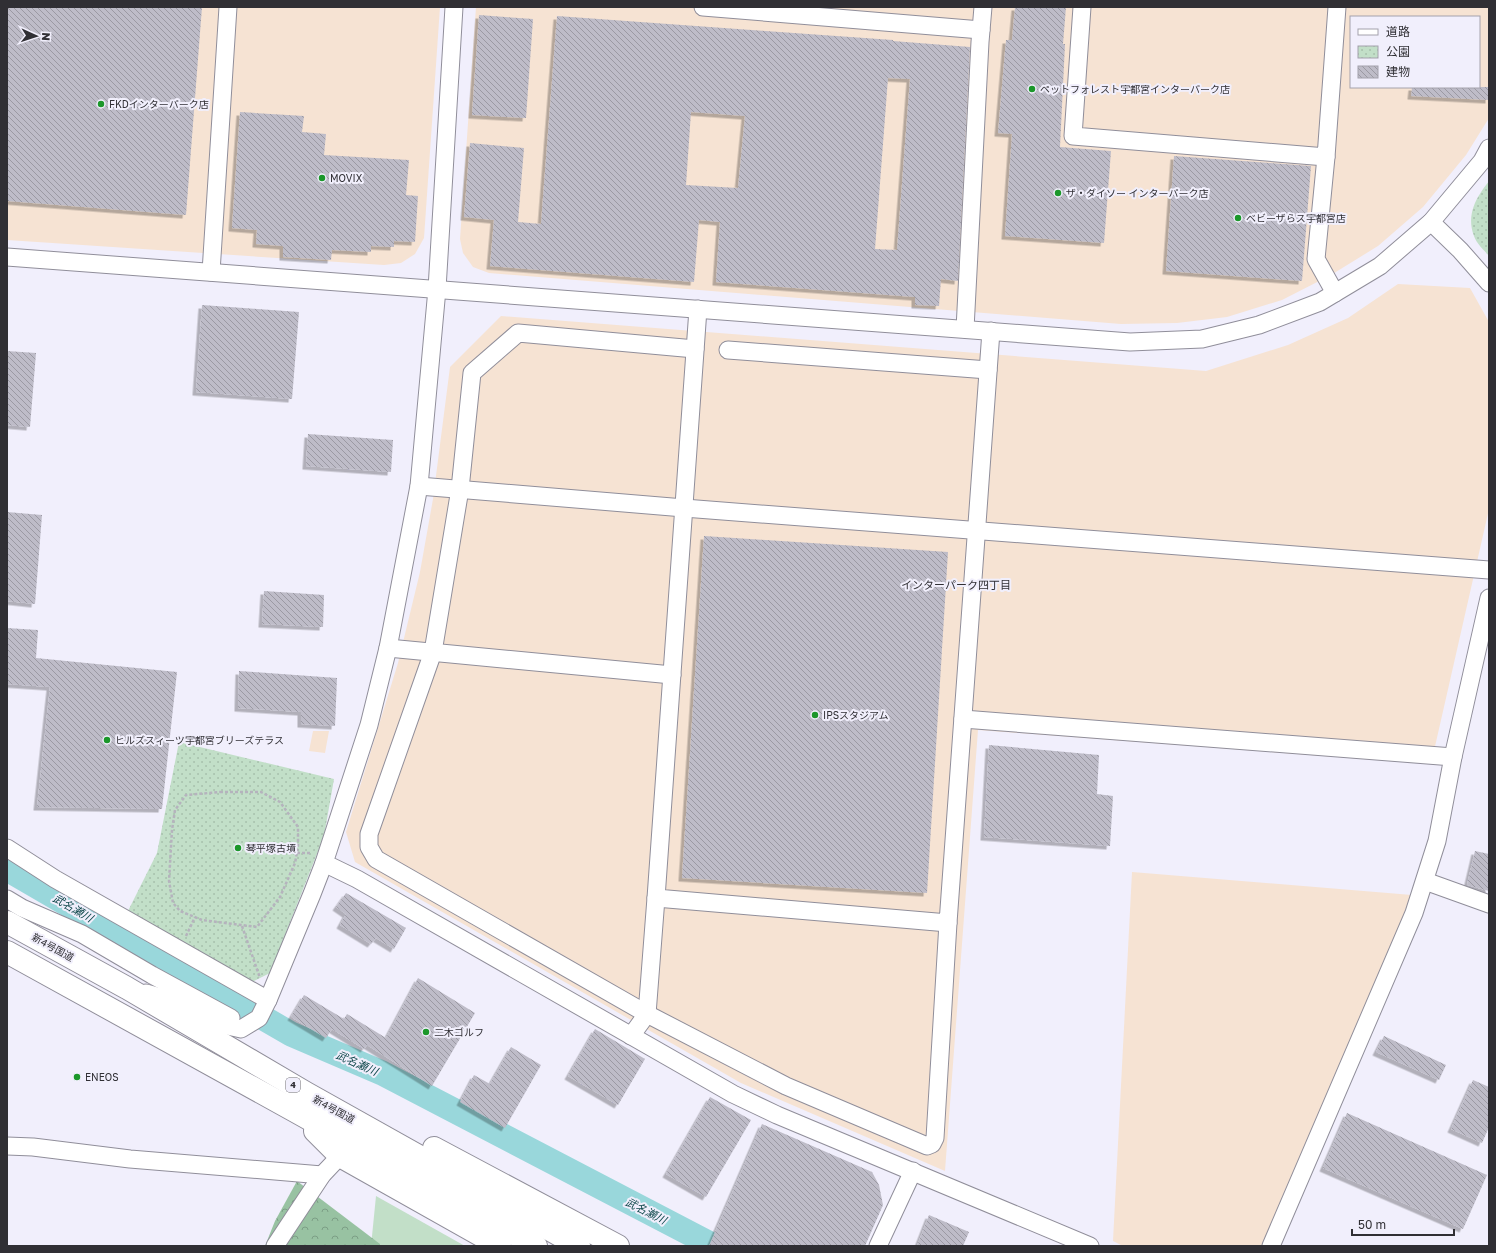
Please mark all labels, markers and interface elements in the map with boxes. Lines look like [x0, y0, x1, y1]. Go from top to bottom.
north arrow [16, 16, 56, 56]
legend [1350, 16, 1480, 88]
text: 道路 [1386, 24, 1410, 39]
text: N [40, 32, 53, 41]
text: 公園 [1386, 44, 1410, 59]
text: 建物 [1386, 64, 1410, 79]
place label: ペットフォレスト宇都宮インターパーク店 [1040, 83, 1230, 95]
marker: ペットフォレスト宇都宮インターパーク店 [1027, 84, 1037, 94]
place label: FKDインターパーク店 [109, 98, 209, 110]
marker: FKDインターパーク店 [96, 99, 106, 109]
place label: MOVIX [330, 172, 363, 184]
marker: MOVIX [317, 173, 327, 183]
place label: ザ・ダイソー インターパーク店 [1066, 187, 1208, 199]
marker: ザ・ダイソー インターパーク店 [1053, 188, 1063, 198]
place label: ベビーザらス宇都宮店 [1246, 212, 1346, 224]
marker: ベビーザらス宇都宮店 [1233, 213, 1243, 223]
district label: インターパーク四丁目 [901, 578, 1011, 591]
place label: IPSスタジアム [823, 709, 888, 721]
marker: IPSスタジアム [810, 710, 820, 720]
place label: ヒルズスィーツ宇都宮ブリーズテラス [115, 734, 284, 746]
marker: ヒルズスィーツ宇都宮ブリーズテラス [102, 735, 112, 745]
place label: 琴平塚古墳 [246, 842, 296, 854]
marker: 琴平塚古墳 [233, 843, 243, 853]
water label: 武名瀬川 [51, 891, 96, 925]
street label: 新4号国道 [30, 931, 76, 963]
place label: 二木ゴルフ [434, 1026, 484, 1038]
marker: 二木ゴルフ [421, 1027, 431, 1037]
water label: 武名瀬川 [334, 1048, 381, 1078]
place label: ENEOS [85, 1071, 119, 1083]
marker: ENEOS [72, 1072, 82, 1082]
road number: 4 [286, 1078, 300, 1092]
street label: 新4号国道 [311, 1093, 357, 1125]
water label: 武名瀬川 [624, 1195, 670, 1227]
scale bar [1352, 1211, 1454, 1237]
text: 50 m [1358, 1217, 1386, 1232]

